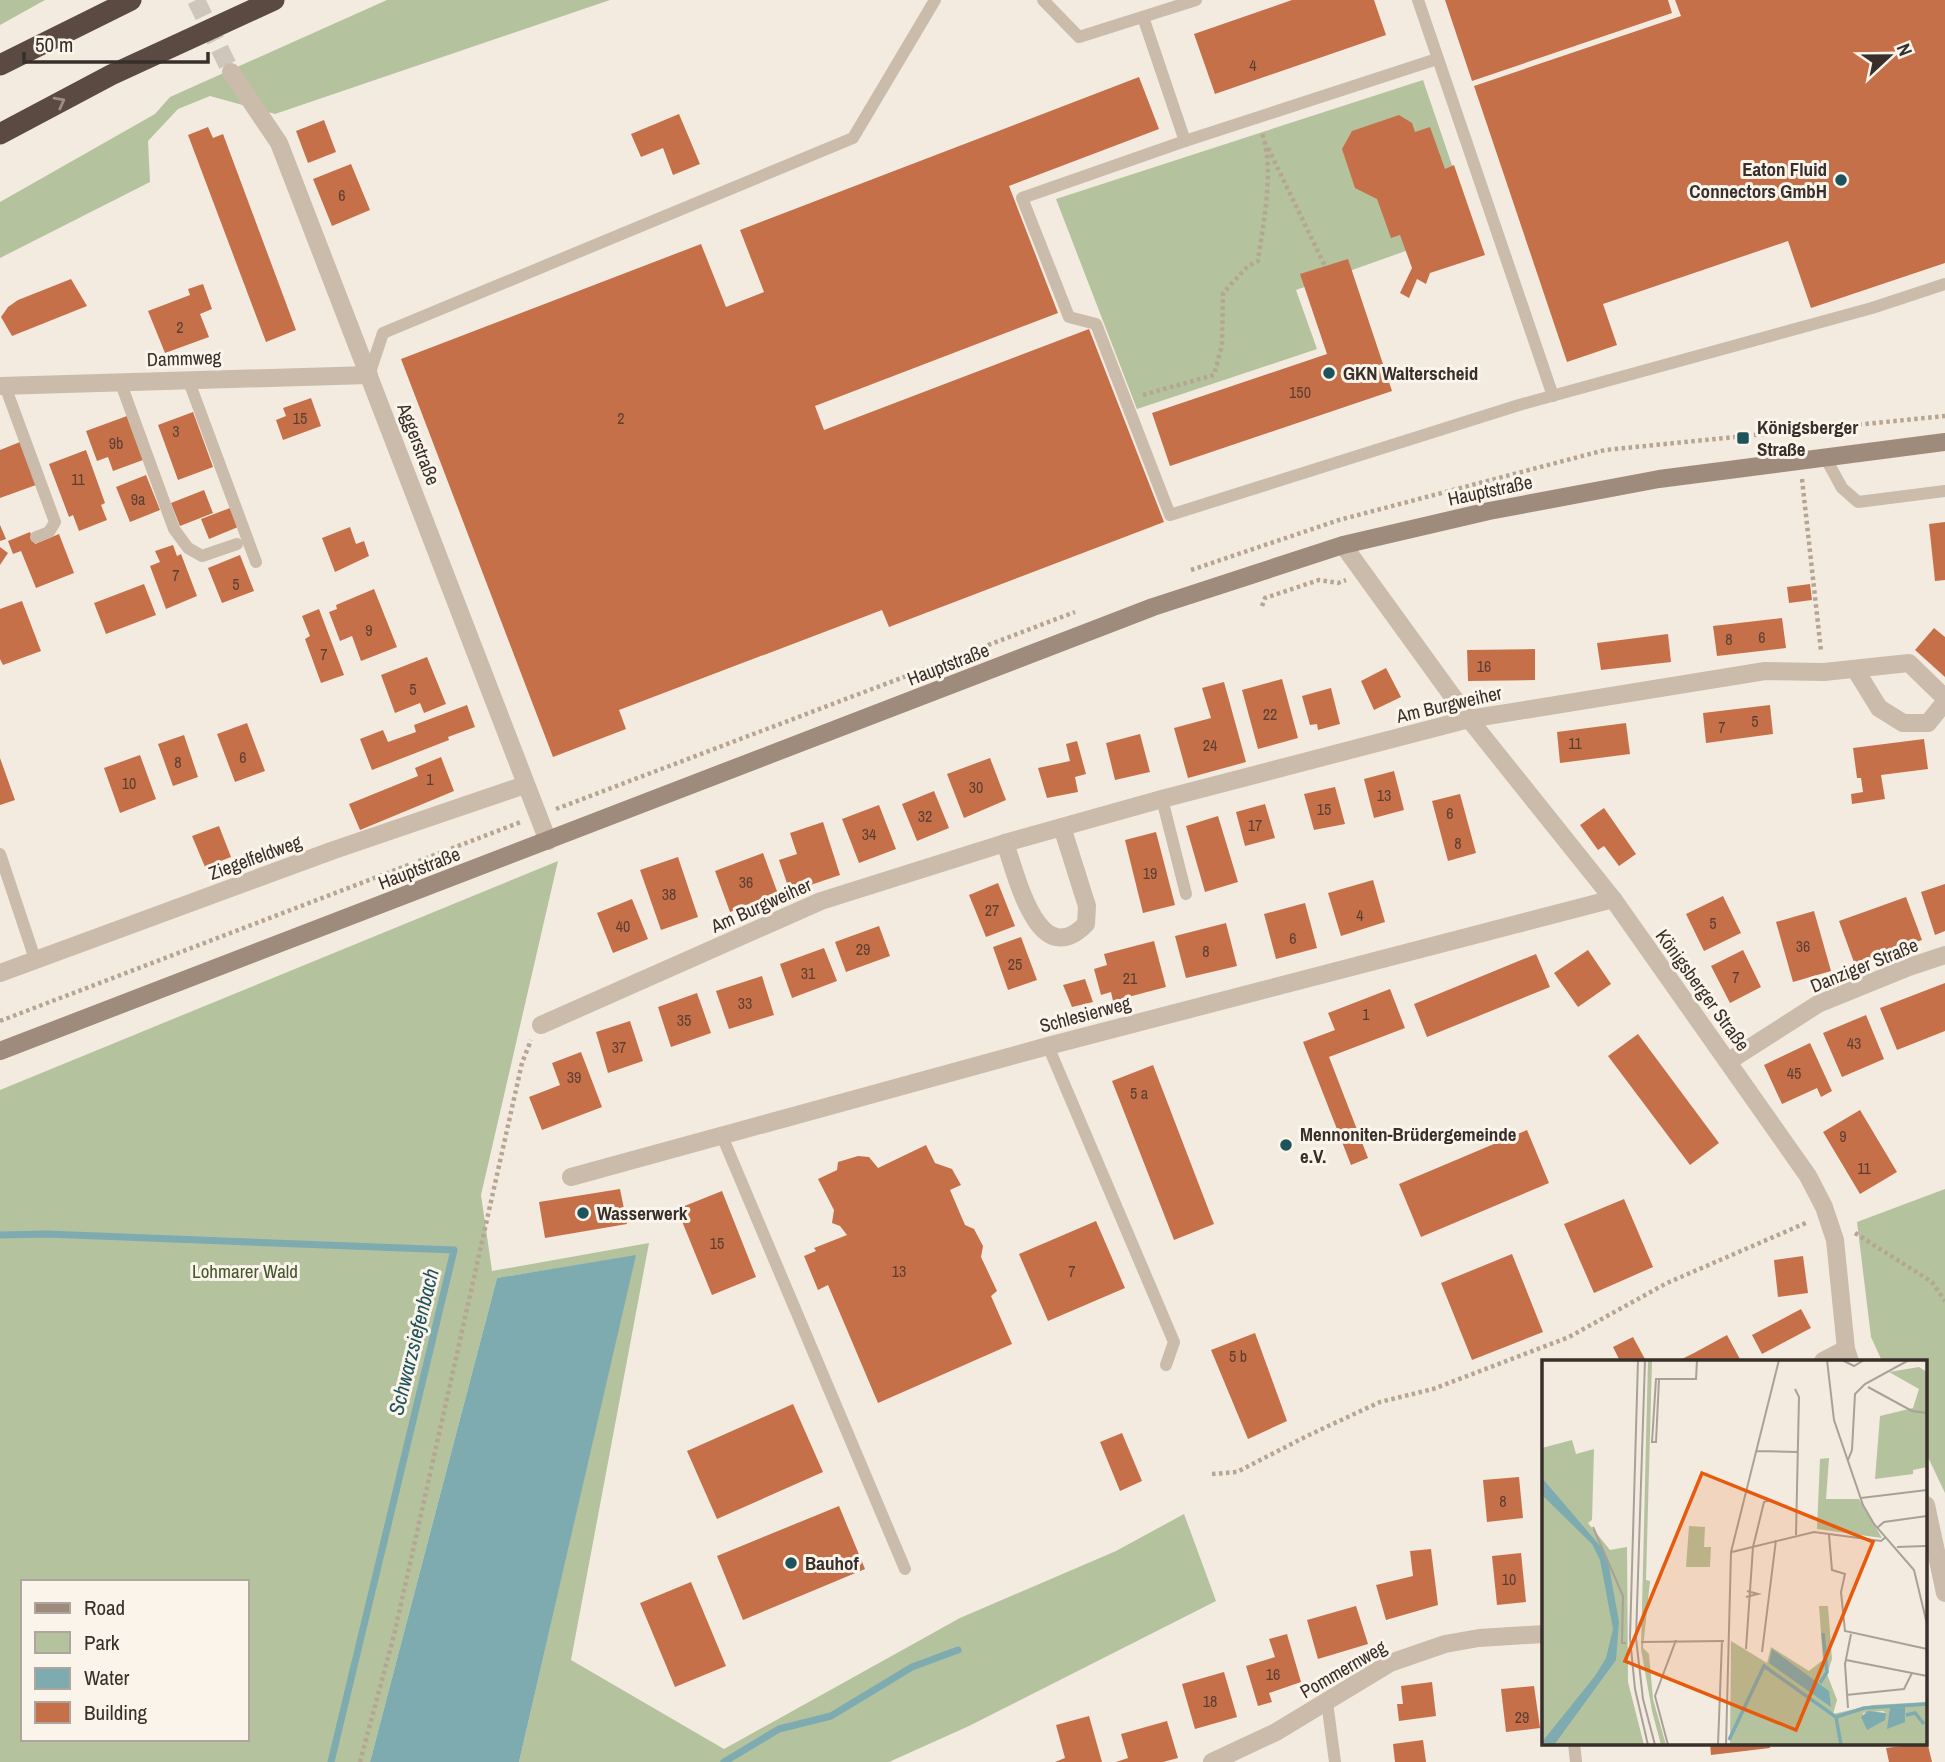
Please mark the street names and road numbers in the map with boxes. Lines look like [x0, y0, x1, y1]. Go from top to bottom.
street label: Dammweg [146, 344, 222, 372]
street label: Aggerstraße [391, 398, 446, 489]
street label: Hauptstraße [1445, 468, 1535, 512]
street label: Hauptstraße [903, 637, 993, 691]
street label: Am Burgweiher [1393, 679, 1505, 729]
street label: Ziegelfeldweg [205, 828, 305, 886]
street label: Hauptstraße [374, 841, 464, 895]
street label: Am Burgweiher [706, 871, 816, 939]
street label: Königsberger Straße [1650, 924, 1756, 1056]
street label: Danziger Straße [1806, 932, 1922, 998]
street label: Schlesierweg [1036, 989, 1134, 1039]
street label: Pommernweg [1295, 1634, 1391, 1704]

